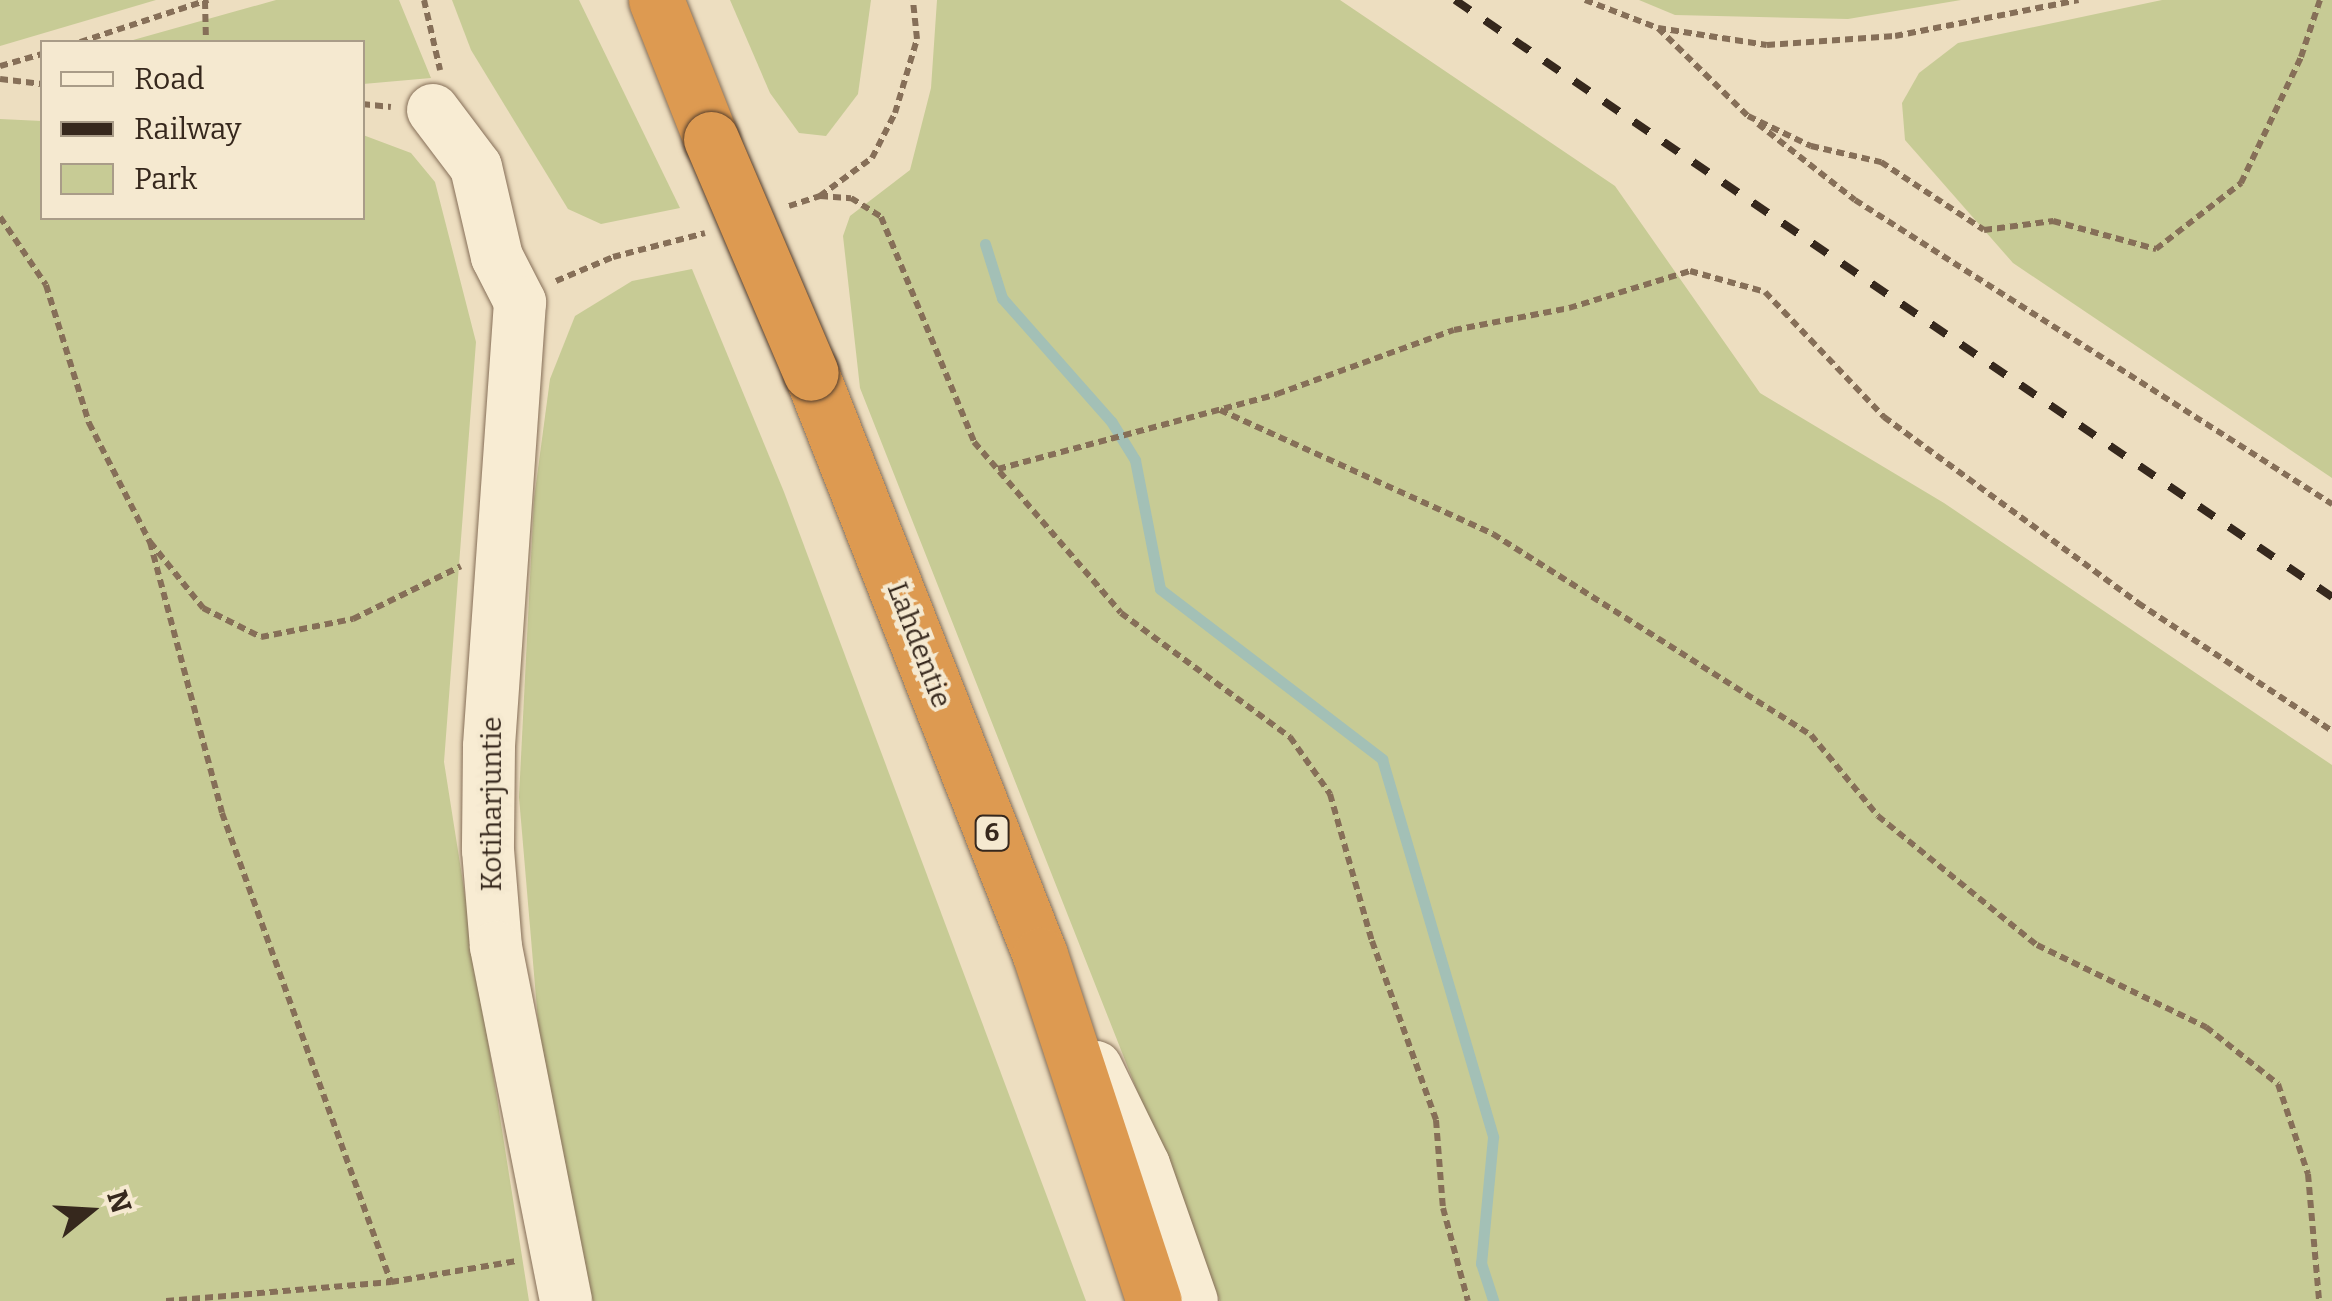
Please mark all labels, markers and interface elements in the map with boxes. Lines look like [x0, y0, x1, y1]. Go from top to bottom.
legend [40, 40, 365, 220]
text: Road [134, 61, 205, 97]
text: Railway [134, 111, 241, 147]
text: Park [134, 161, 197, 197]
street label: Lahdentie [880, 578, 958, 712]
street label: Kotiharjuntie [475, 717, 509, 891]
road number: 6 [974, 813, 1010, 853]
north arrow [40, 1161, 140, 1261]
text: N [100, 1186, 138, 1217]

